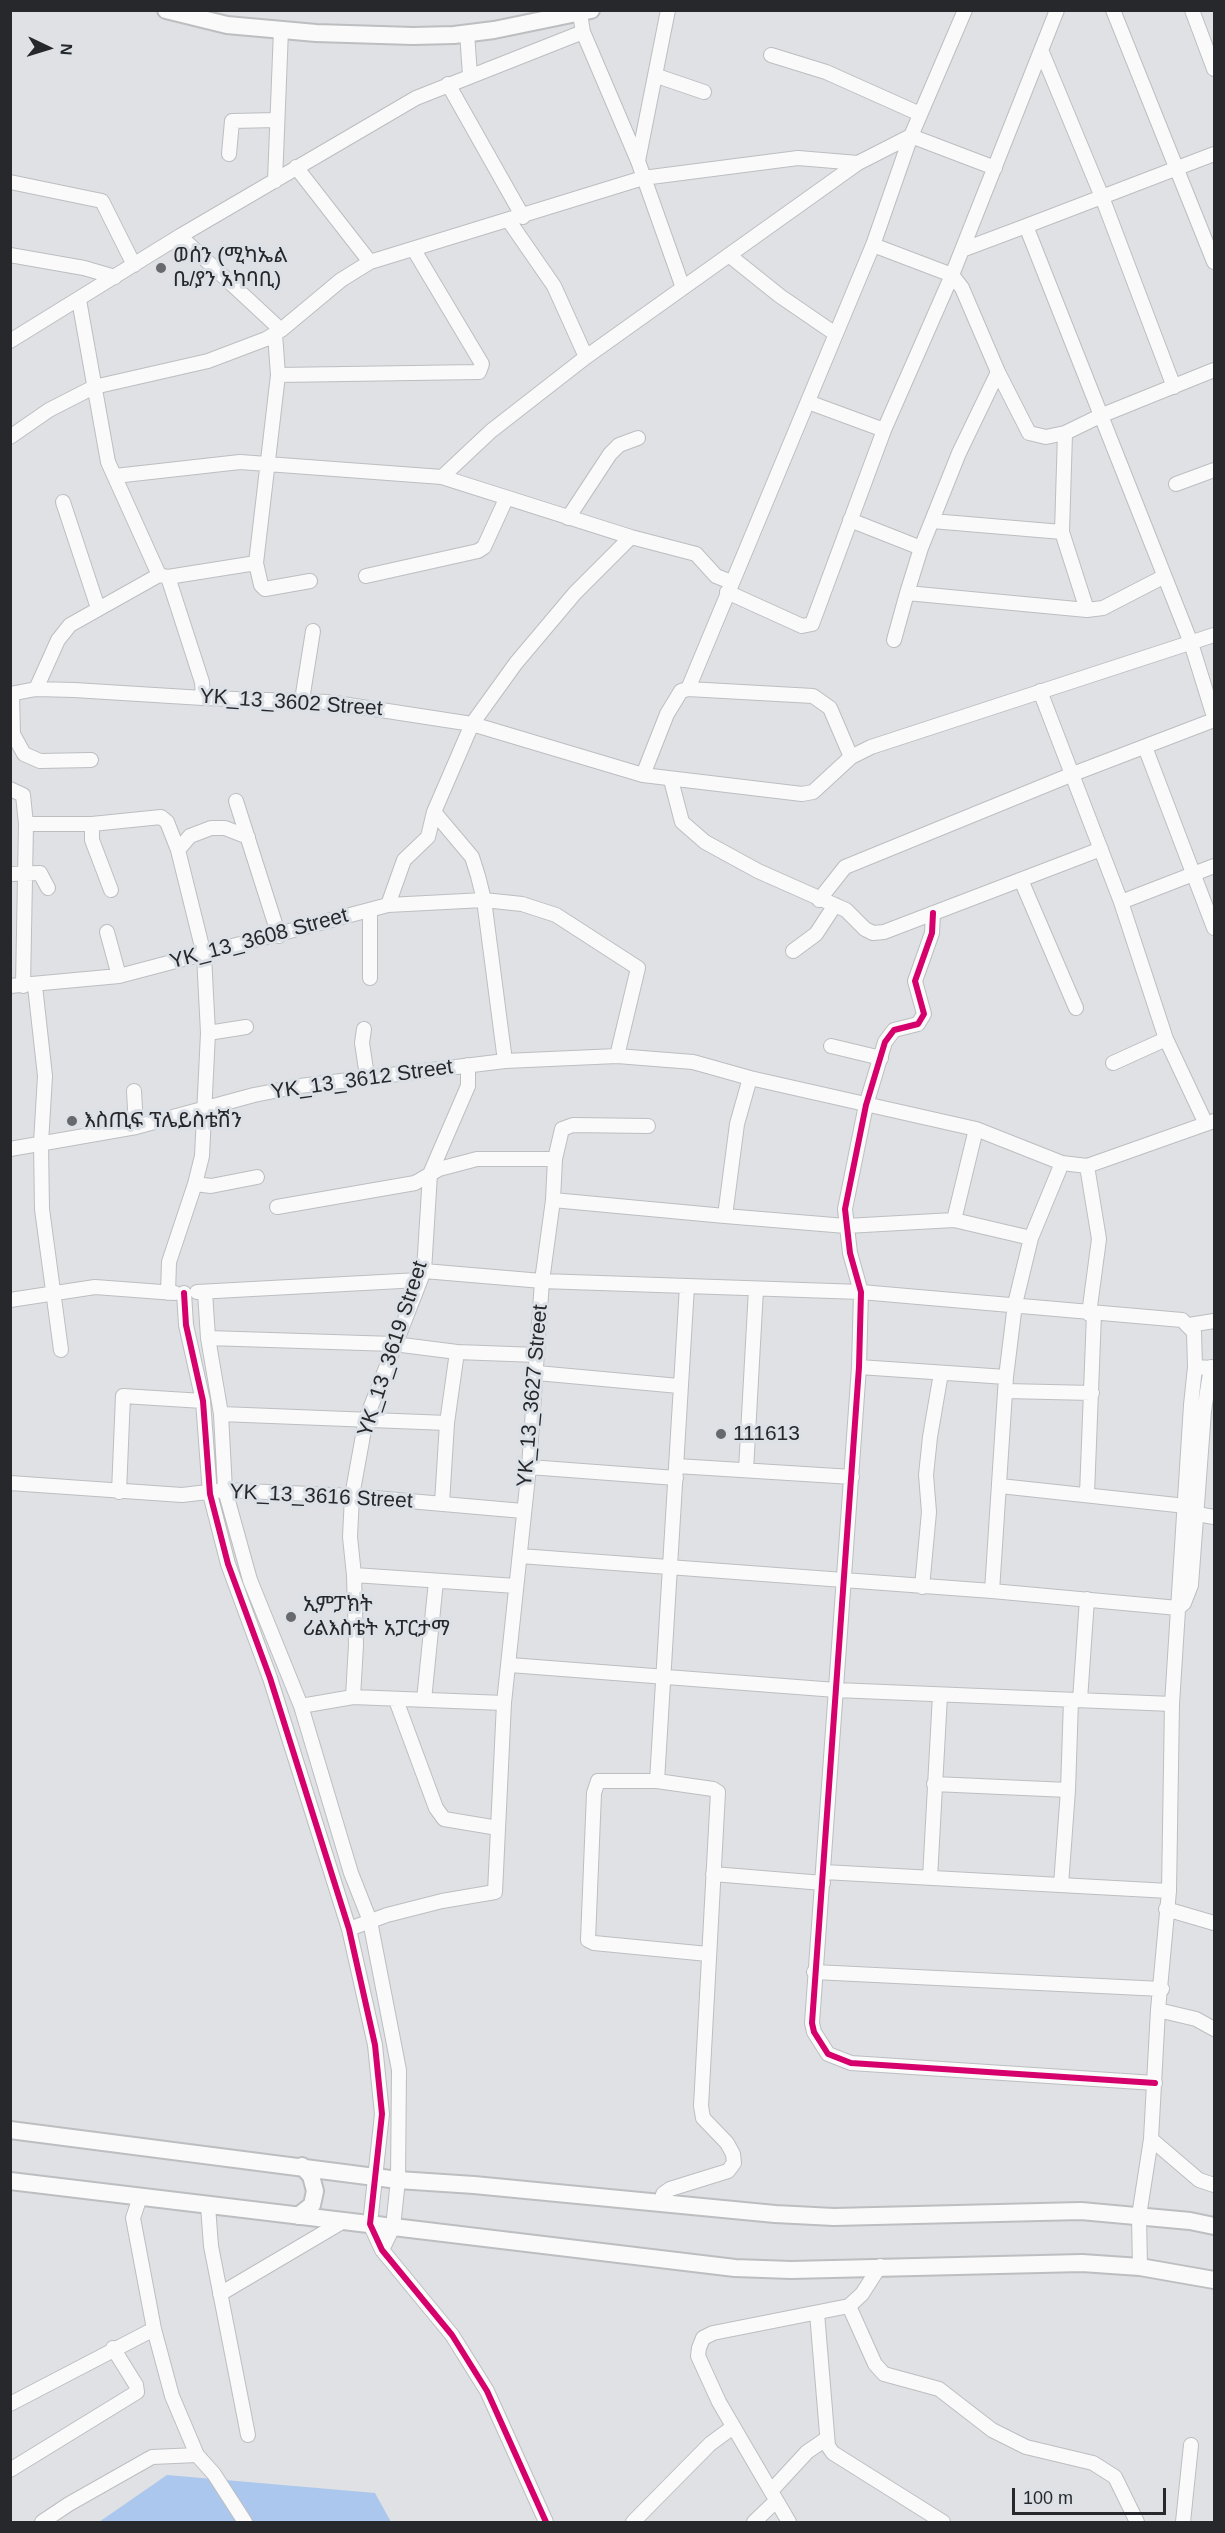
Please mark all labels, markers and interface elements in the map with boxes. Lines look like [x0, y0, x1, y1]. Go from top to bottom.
north arrow [18, 18, 78, 78]
text: N [58, 43, 75, 56]
place label: ወሰን (ሚካኤል ቤ/ያን አካባቢ) [173, 243, 288, 293]
marker: ወሰን (ሚካኤል ቤ/ያን አካባቢ) [154, 261, 168, 275]
street label: YK_13_3602 Street [199, 684, 383, 722]
street label: YK_13_3608 Street [167, 903, 351, 975]
street label: YK_13_3612 Street [269, 1055, 455, 1105]
place label: እስጢፍ ፕሌይስቴሽን [84, 1108, 242, 1134]
marker: እስጢፍ ፕሌይስቴሽን [65, 1114, 79, 1128]
street label: YK_13_3619 Street [353, 1258, 433, 1440]
street label: YK_13_3627 Street [512, 1304, 554, 1488]
place label: 111613 [733, 1421, 800, 1447]
marker: 111613 [714, 1427, 728, 1441]
street label: YK_13_3616 Street [229, 1480, 413, 1514]
place label: ኢምፓክት ሪልእስቴት አፓርታማ [303, 1592, 450, 1642]
marker: ኢምፓክት ሪልእስቴት አፓርታማ [284, 1610, 298, 1624]
scale bar [1015, 2476, 1170, 2514]
text: 100 m [1023, 2488, 1073, 2508]

